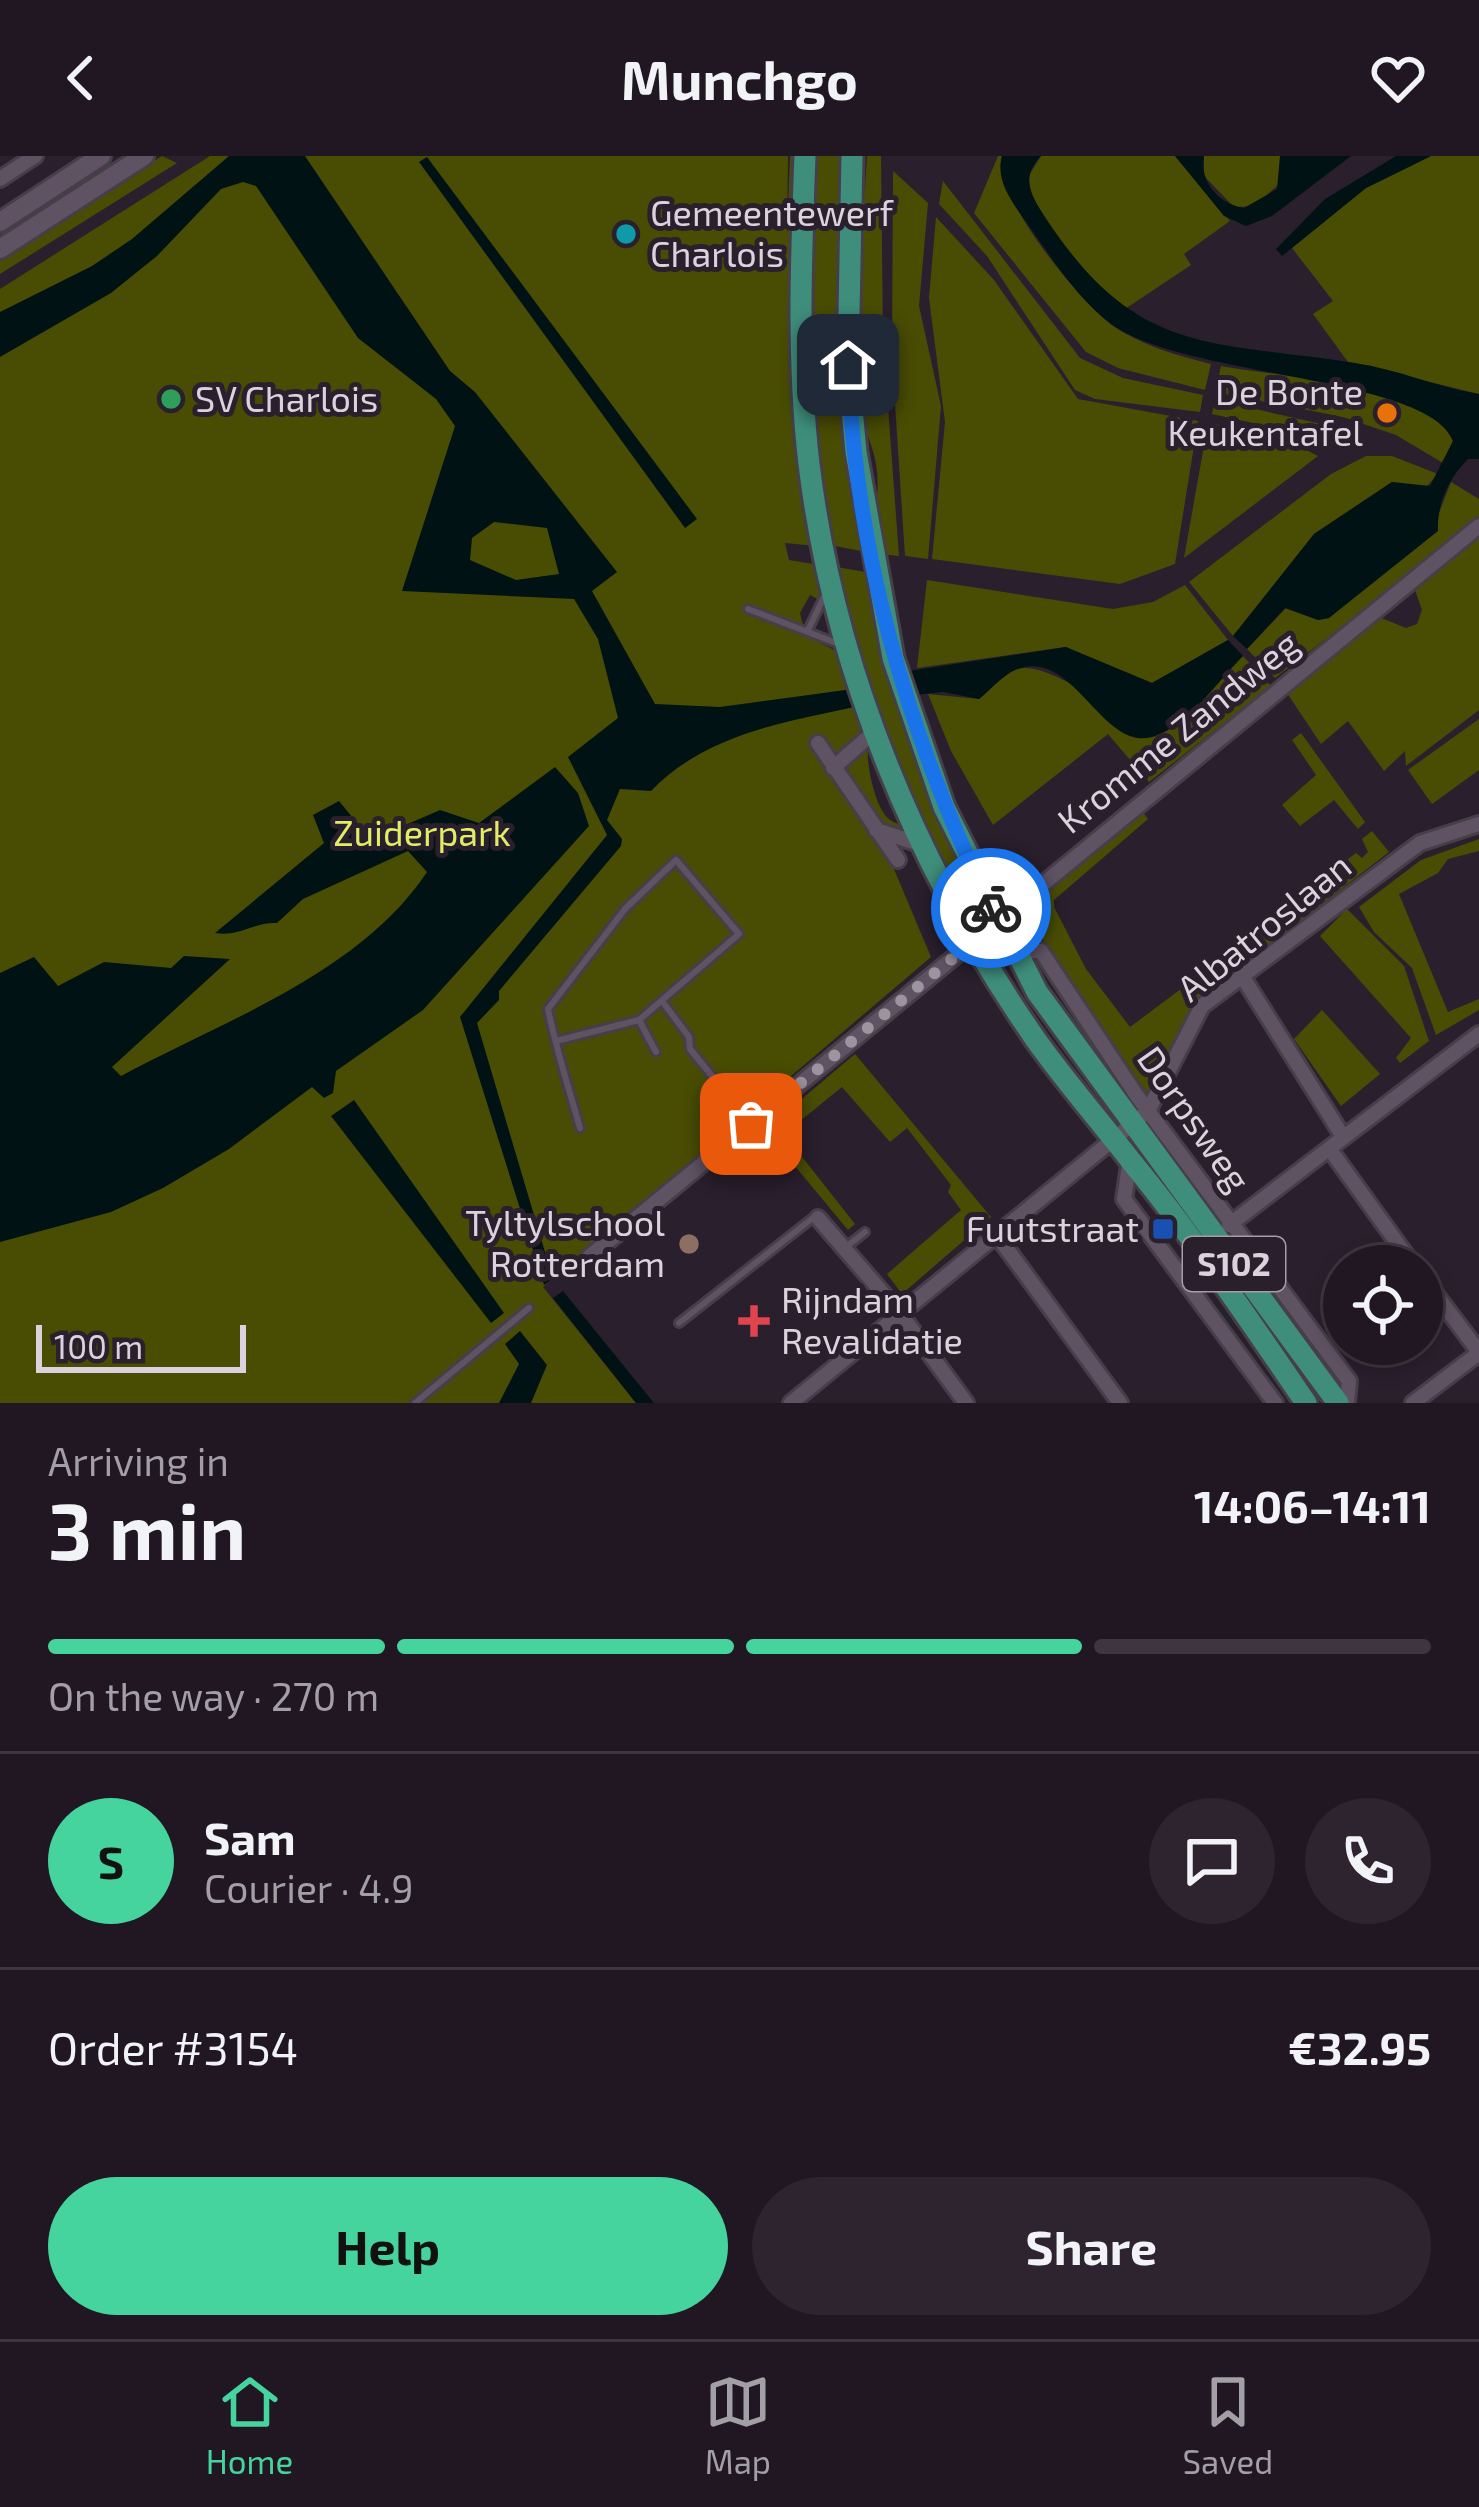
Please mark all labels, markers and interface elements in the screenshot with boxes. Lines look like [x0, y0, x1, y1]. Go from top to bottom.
icon: back [48, 45, 114, 111]
icon: heart [1365, 45, 1431, 111]
text: Munchgo [621, 46, 858, 111]
place label: Gemeentewerf Charlois [650, 190, 894, 274]
marker: Gemeentewerf Charlois [613, 221, 639, 247]
pin [797, 314, 899, 416]
icon: home [815, 332, 881, 398]
place label: De Bonte Keukentafel [1167, 369, 1363, 453]
place label: SV Charlois [195, 376, 378, 419]
marker: SV Charlois [158, 386, 184, 412]
marker: De Bonte Keukentafel [1374, 400, 1400, 426]
street label: Kromme Zandweg [1048, 621, 1306, 841]
park label: Zuiderpark [333, 810, 511, 853]
street label: Albatroslaan [1168, 843, 1359, 1009]
courier [931, 848, 1051, 968]
icon: bike [958, 875, 1024, 941]
street label: Dorpsweg [1130, 1037, 1261, 1199]
pin [700, 1073, 802, 1175]
icon: bag [718, 1091, 784, 1157]
place label: Tyltylschool Rotterdam [465, 1200, 665, 1284]
place label: Fuutstraat [966, 1206, 1139, 1249]
marker: Fuutstraat [1150, 1216, 1176, 1242]
marker: Tyltylschool Rotterdam [676, 1231, 702, 1257]
road number: S102 [1183, 1237, 1285, 1291]
map controls [1323, 1245, 1443, 1365]
button: locate [1323, 1245, 1443, 1365]
place label: Rijndam Revalidatie [781, 1277, 963, 1361]
marker: Rijndam Revalidatie [738, 1305, 770, 1337]
scale bar [36, 1319, 246, 1372]
text: 100 m [54, 1326, 143, 1366]
text: Arriving in [48, 1437, 229, 1484]
text: 14:06–14:11 [1194, 1478, 1431, 1532]
text: 3 min [48, 1482, 246, 1576]
text: On the way · 270 m [48, 1672, 379, 1719]
button: chat [1149, 1798, 1275, 1924]
button: phone [1305, 1798, 1431, 1924]
text: Sam [204, 1810, 296, 1864]
text: S [98, 1834, 124, 1888]
text: Courier · 4.9 [204, 1864, 414, 1911]
text: Order #3154 [48, 2020, 298, 2074]
text: €32.95 [1288, 2020, 1431, 2074]
button: Help [48, 2177, 728, 2315]
button: Share [752, 2177, 1431, 2315]
tab: Home [206, 2369, 293, 2481]
tab: Map [705, 2369, 771, 2481]
tab: Saved [1183, 2369, 1273, 2481]

